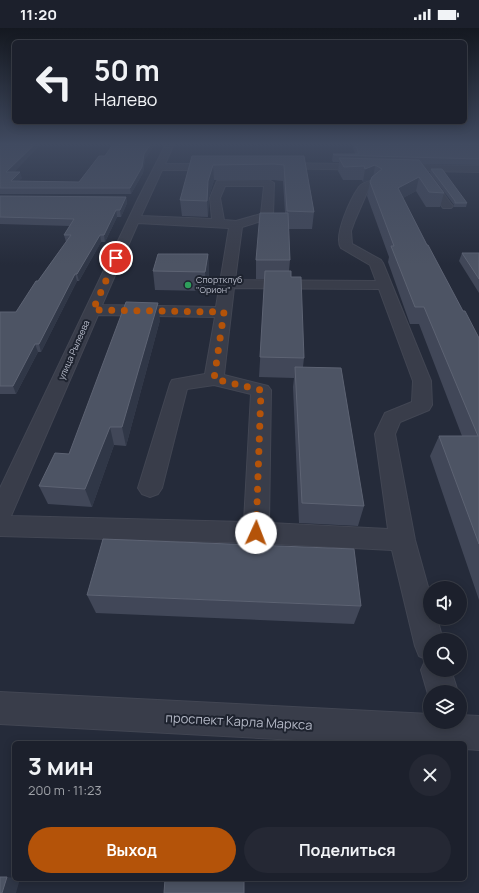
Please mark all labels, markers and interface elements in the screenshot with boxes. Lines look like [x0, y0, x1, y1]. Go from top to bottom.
text: 11:20 [20, 4, 57, 25]
text: 50 m [94, 51, 160, 89]
icon: left [28, 56, 80, 108]
text: Налево [94, 87, 158, 111]
pin [99, 241, 133, 275]
icon: arrive [105, 247, 127, 269]
place label: Спортклуб "Орион" [196, 273, 242, 296]
marker: Спортклуб "Орион" [183, 280, 193, 290]
street label: улица Рылеева [55, 318, 93, 382]
position arrow [235, 512, 277, 554]
map controls [423, 581, 467, 729]
button: sound [423, 581, 467, 625]
button: search [423, 633, 467, 677]
button: layers [423, 685, 467, 729]
street label: проспект Карла Маркса [165, 708, 313, 734]
text: 3 мин [28, 749, 94, 782]
button: close [409, 754, 451, 796]
text: 200 m · 11:23 [28, 781, 102, 799]
button: Выход [28, 827, 236, 873]
button: Поделиться [244, 827, 451, 873]

